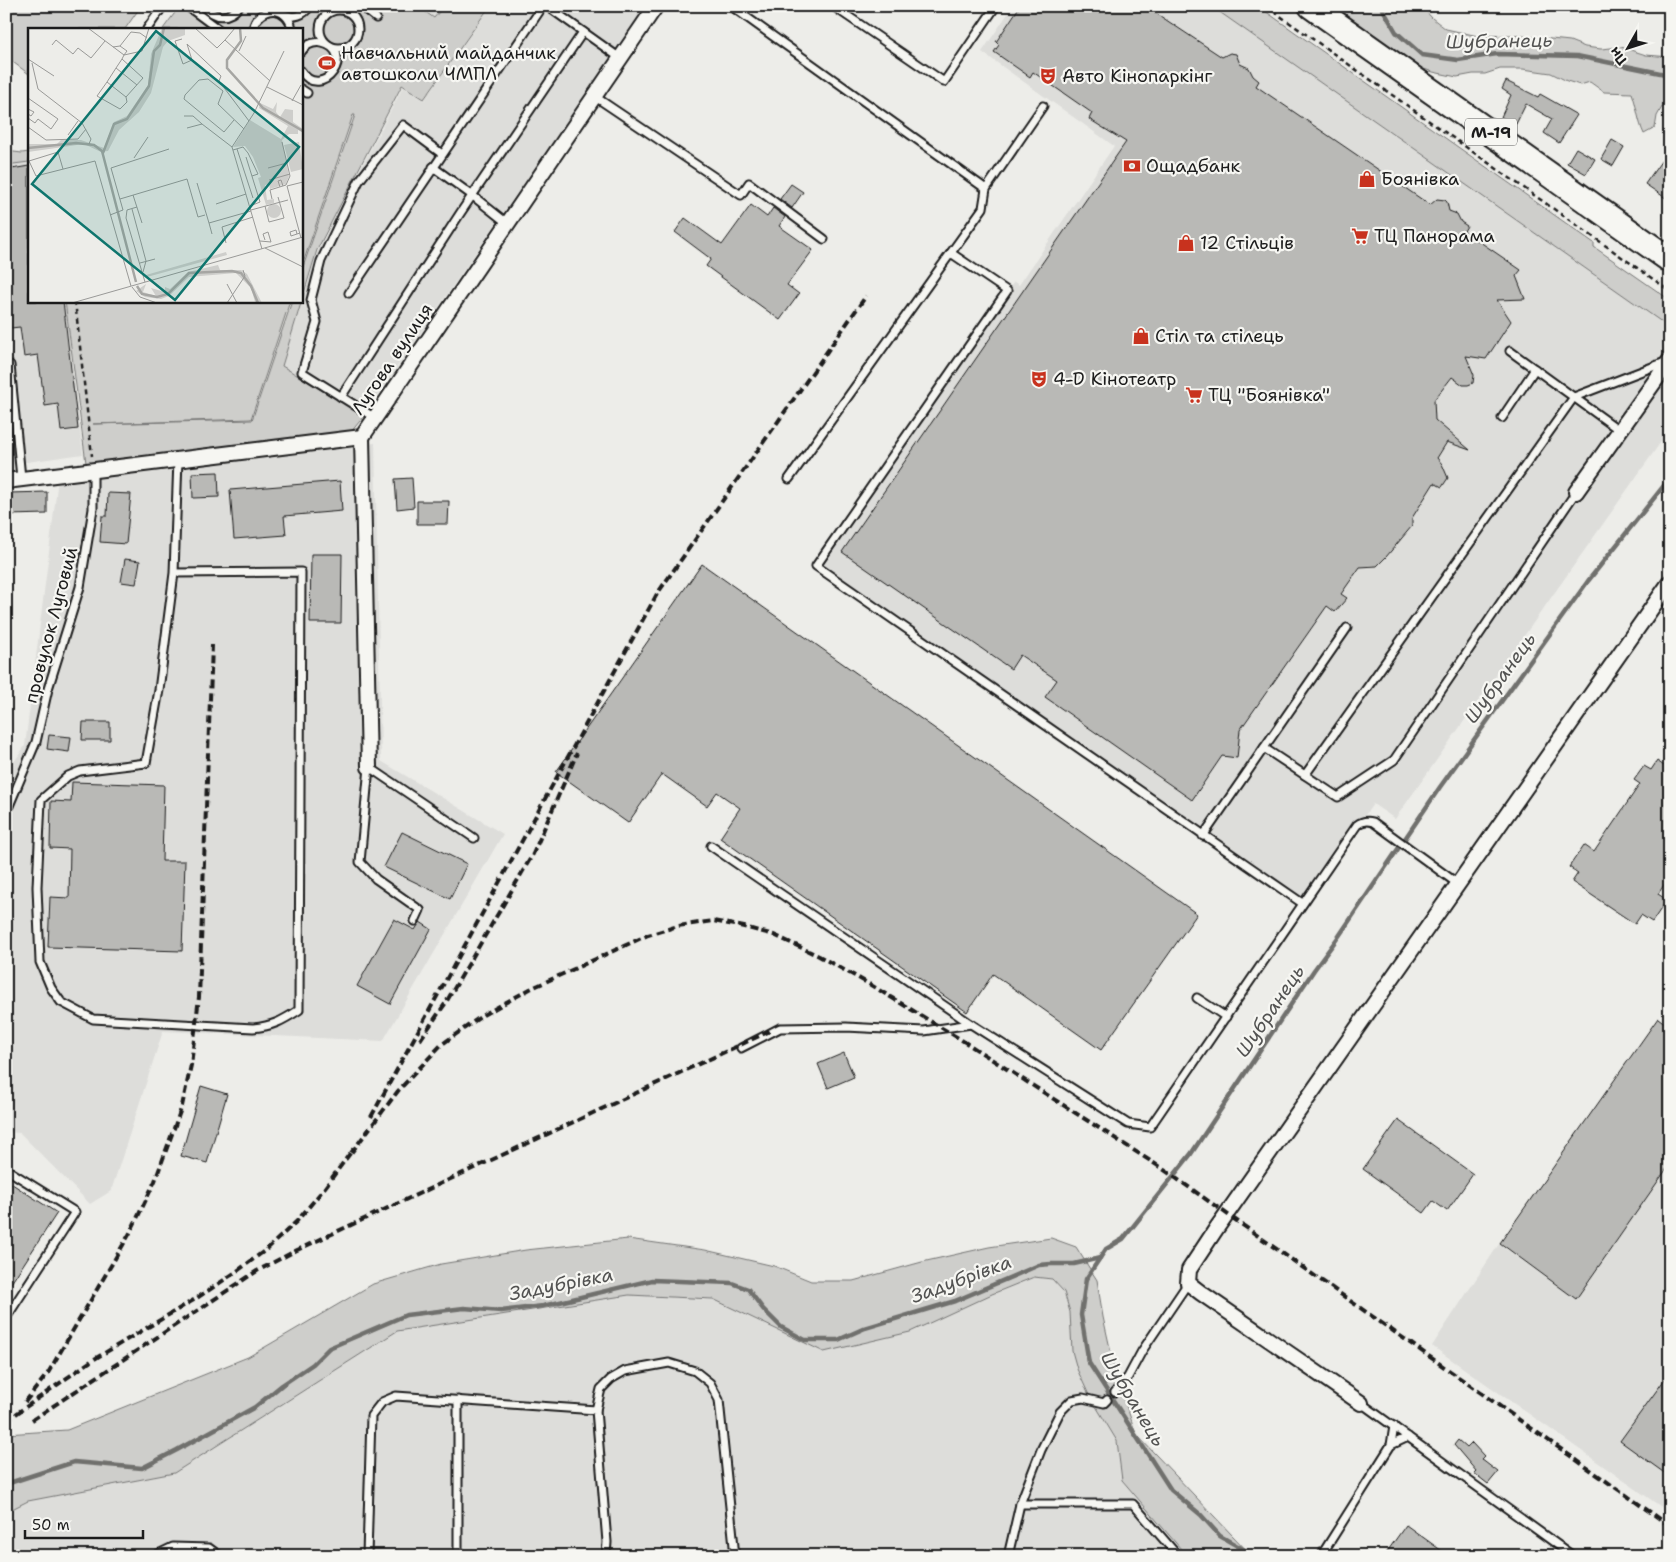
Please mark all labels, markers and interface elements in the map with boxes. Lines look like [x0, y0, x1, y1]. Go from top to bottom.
north arrow [1604, 22, 1654, 72]
inset map [28, 28, 302, 302]
water label: Шубранець [1445, 28, 1553, 54]
place label: Навчальний майданчик автошколи ЧМПЛ [341, 41, 556, 86]
text: Пн [1605, 43, 1631, 69]
sports icon: Навчальний майданчик автошколи ЧМПЛ [317, 53, 337, 73]
place label: Авто Кінопаркінг [1062, 64, 1212, 88]
theatre icon: Авто Кінопаркінг [1038, 66, 1058, 86]
road number: М-19 [1465, 118, 1517, 146]
place label: Ощадбанк [1146, 154, 1240, 178]
bank icon: Ощадбанк [1122, 156, 1142, 176]
place label: Боянівка [1381, 167, 1459, 191]
shop icon: Боянівка [1357, 169, 1377, 189]
place label: ТЦ Панорама [1374, 224, 1495, 248]
supermarket icon: ТЦ Панорама [1350, 226, 1370, 246]
place label: 12 Стільців [1200, 231, 1294, 255]
shop icon: 12 Стільців [1176, 233, 1196, 253]
street label: Лугова вулиця [346, 299, 438, 419]
place label: Стіл та стілець [1155, 324, 1284, 348]
shop icon: Стіл та стілець [1131, 326, 1151, 346]
place label: 4-D Кінотеатр [1053, 367, 1176, 391]
theatre icon: 4-D Кінотеатр [1029, 369, 1049, 389]
place label: ТЦ "Боянівка" [1208, 383, 1330, 407]
supermarket icon: ТЦ "Боянівка" [1184, 385, 1204, 405]
street label: провулок Луговий [19, 544, 83, 706]
water label: Шубранець [1459, 627, 1542, 729]
water label: Шубранець [1230, 960, 1310, 1062]
water label: Задубрівка [907, 1249, 1015, 1309]
water label: Задубрівка [507, 1262, 615, 1306]
water label: Шубранець [1095, 1347, 1171, 1451]
scale bar [25, 1507, 142, 1539]
text: 50 m [32, 1515, 70, 1535]

